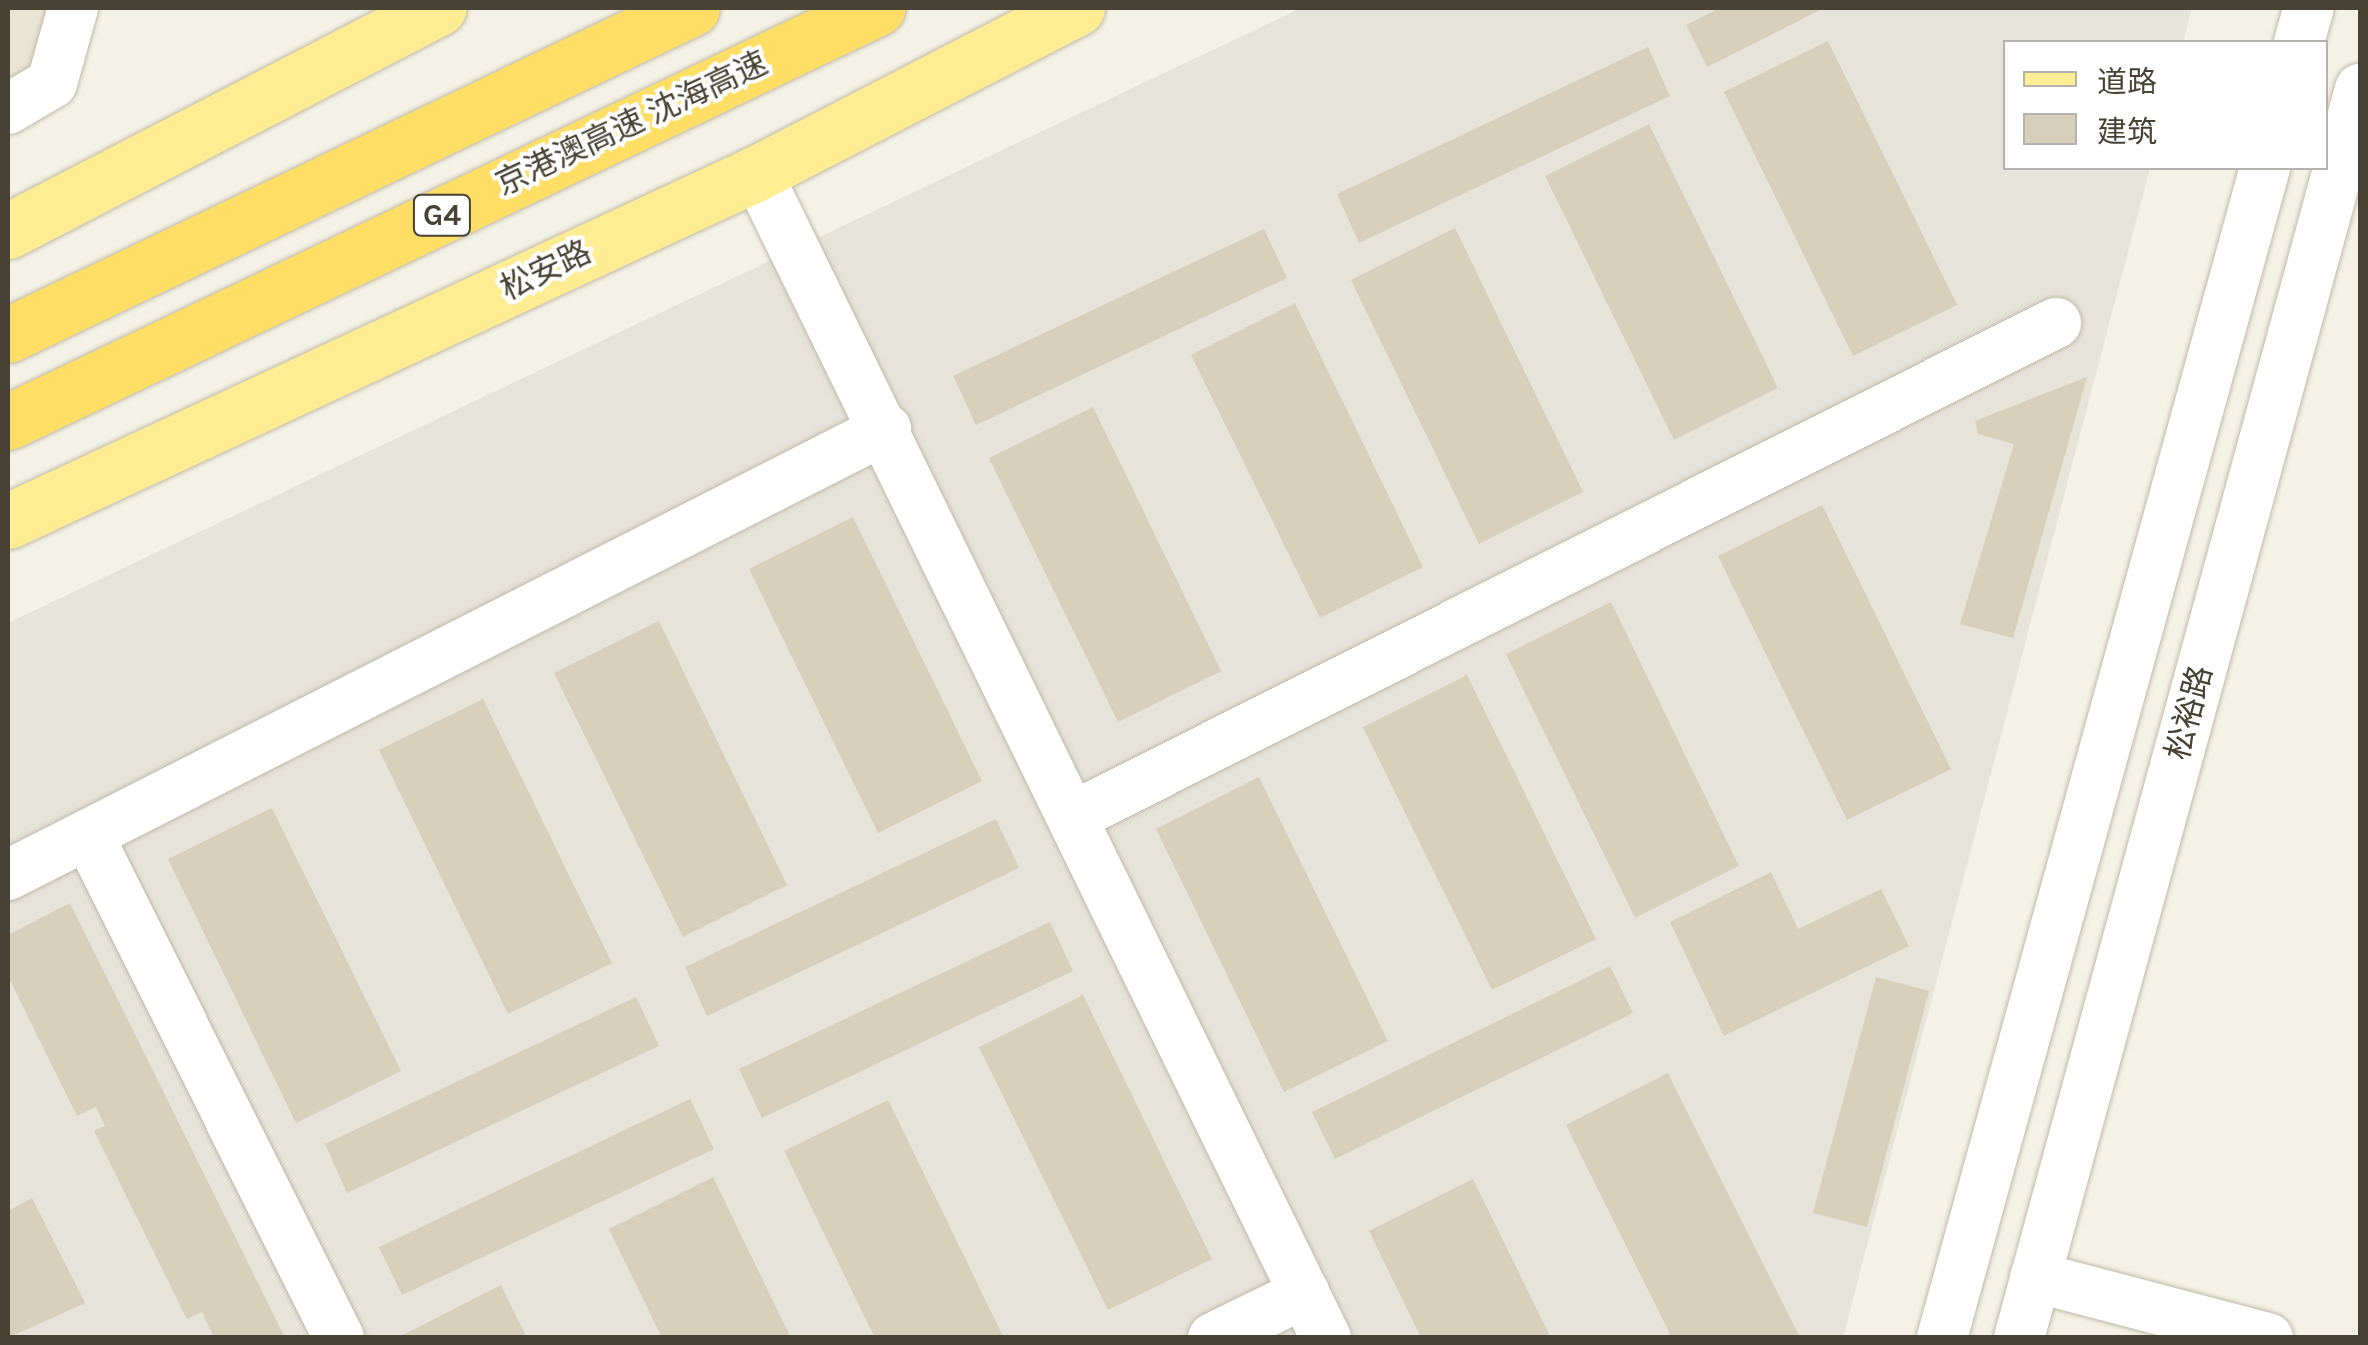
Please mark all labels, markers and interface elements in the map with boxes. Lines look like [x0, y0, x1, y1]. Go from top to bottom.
legend [2003, 40, 2328, 170]
street label: 京港澳高速 沈海高速 [490, 44, 774, 204]
text: 道路 [2097, 64, 2157, 100]
text: 建筑 [2097, 114, 2157, 150]
road number: G4 [412, 190, 472, 240]
street label: 松安路 [494, 233, 598, 309]
street label: 松裕路 [2159, 662, 2221, 764]

